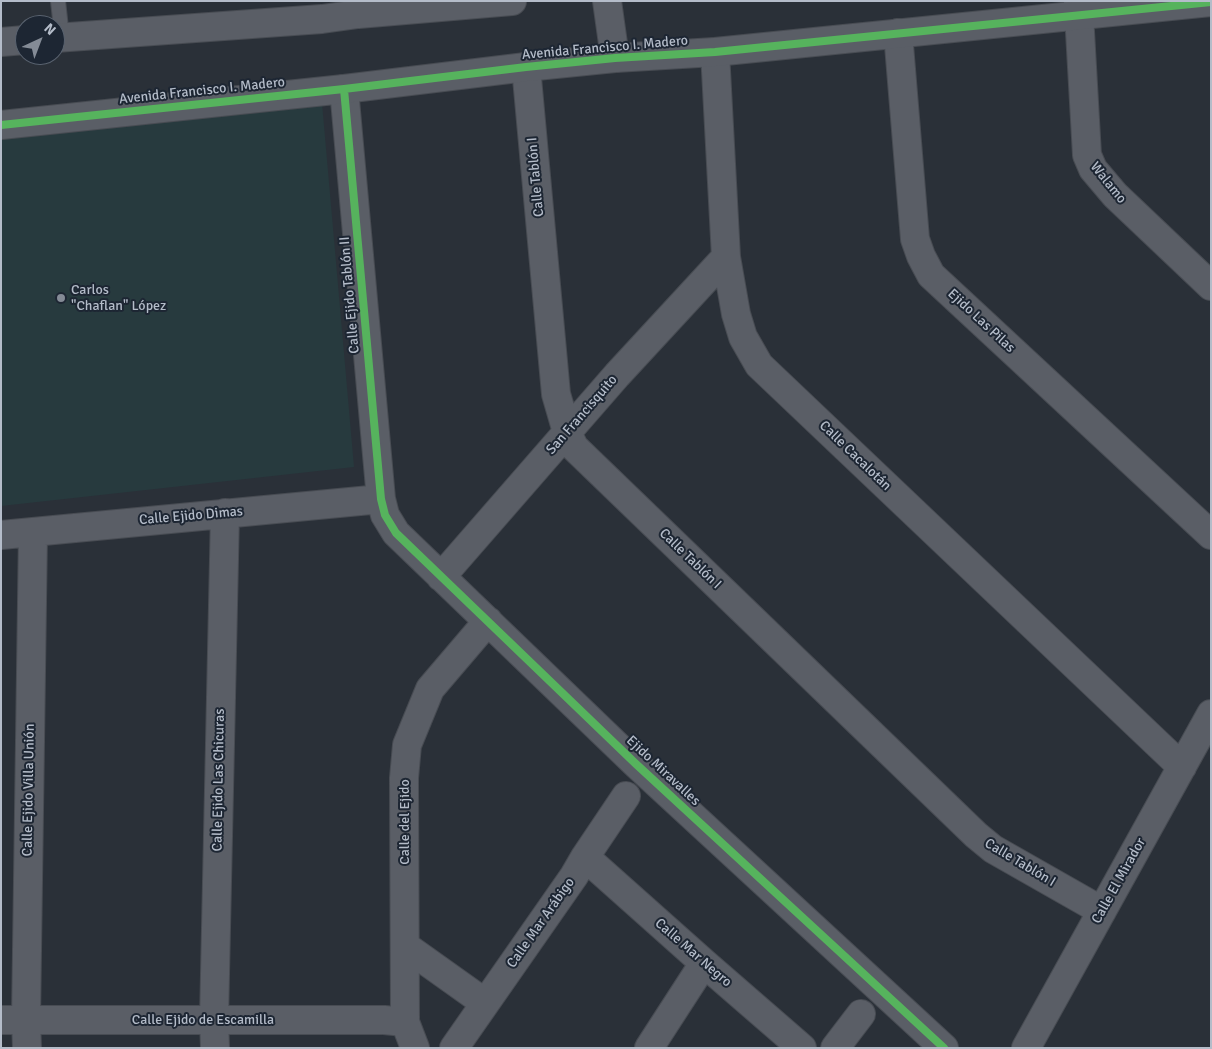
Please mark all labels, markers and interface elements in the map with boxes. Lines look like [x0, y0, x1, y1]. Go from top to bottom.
north arrow [15, 15, 65, 65]
text: N [41, 20, 59, 39]
street label: Avenida Francisco I. Madero [521, 32, 689, 64]
street label: Avenida Francisco I. Madero [118, 74, 286, 108]
street label: Calle Tablón I [524, 136, 548, 218]
street label: Walamo [1086, 159, 1130, 207]
street label: Calle Ejido Tablón II [337, 236, 363, 354]
place label: Carlos "Chaflan" López [71, 282, 166, 314]
street label: Ejido Las Pilas [944, 286, 1018, 356]
marker: Carlos "Chaflan" López [55, 292, 67, 304]
street label: San Francisquito [543, 372, 621, 458]
street label: Calle Cacalotán [816, 418, 894, 494]
street label: Calle Ejido Dimas [138, 503, 244, 529]
street label: Calle Tablón I [655, 525, 725, 593]
street label: Calle Ejido Las Chicuras [209, 708, 229, 852]
street label: Calle Ejido Villa Unión [19, 724, 39, 856]
street label: Ejido Miravalles [623, 732, 703, 810]
street label: Calle del Ejido [397, 779, 413, 865]
street label: Calle Tablón I [981, 835, 1059, 891]
street label: Calle El Mirador [1088, 835, 1150, 927]
street label: Calle Mar Arábigo [504, 874, 578, 972]
street label: Calle Mar Negro [651, 915, 735, 991]
street label: Calle Ejido de Escamilla [132, 1012, 274, 1028]

